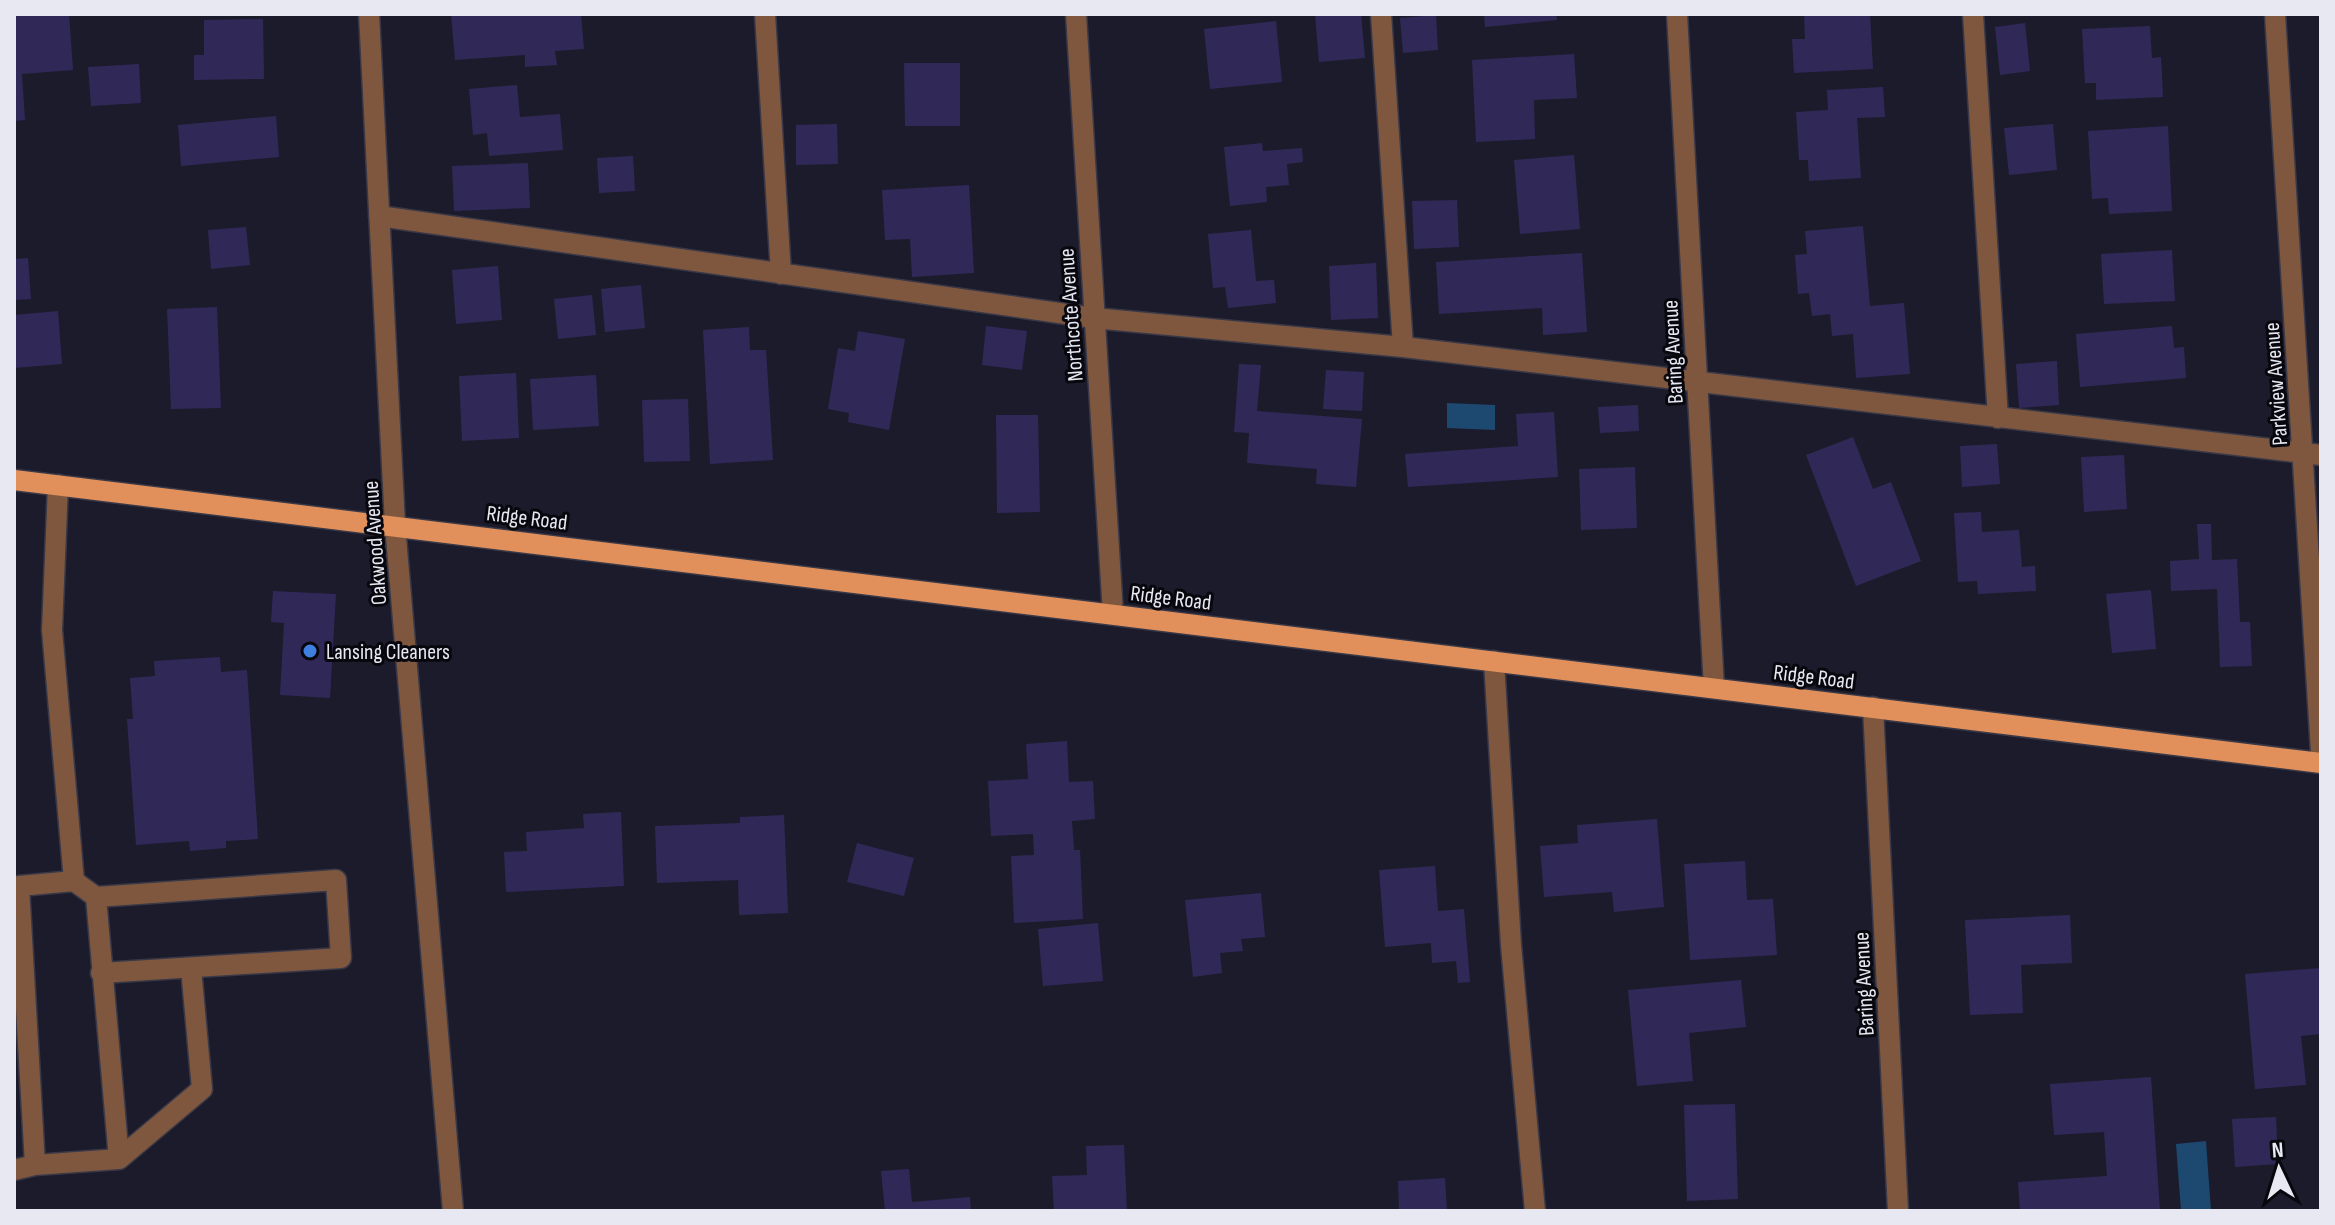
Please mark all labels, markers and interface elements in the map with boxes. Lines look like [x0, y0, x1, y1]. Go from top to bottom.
street label: Northcote Avenue [1053, 247, 1090, 382]
street label: Baring Avenue [1657, 299, 1690, 405]
street label: Parkview Avenue [2259, 322, 2294, 446]
street label: Oakwood Avenue [358, 480, 393, 606]
street label: Ridge Road [485, 500, 569, 537]
street label: Ridge Road [1129, 580, 1213, 617]
place label: Lansing Cleaners [326, 639, 450, 666]
marker: Lansing Cleaners [301, 642, 319, 660]
street label: Ridge Road [1772, 659, 1856, 696]
street label: Baring Avenue [1848, 931, 1881, 1037]
north arrow [2239, 1129, 2319, 1209]
text: N [2271, 1137, 2285, 1164]

